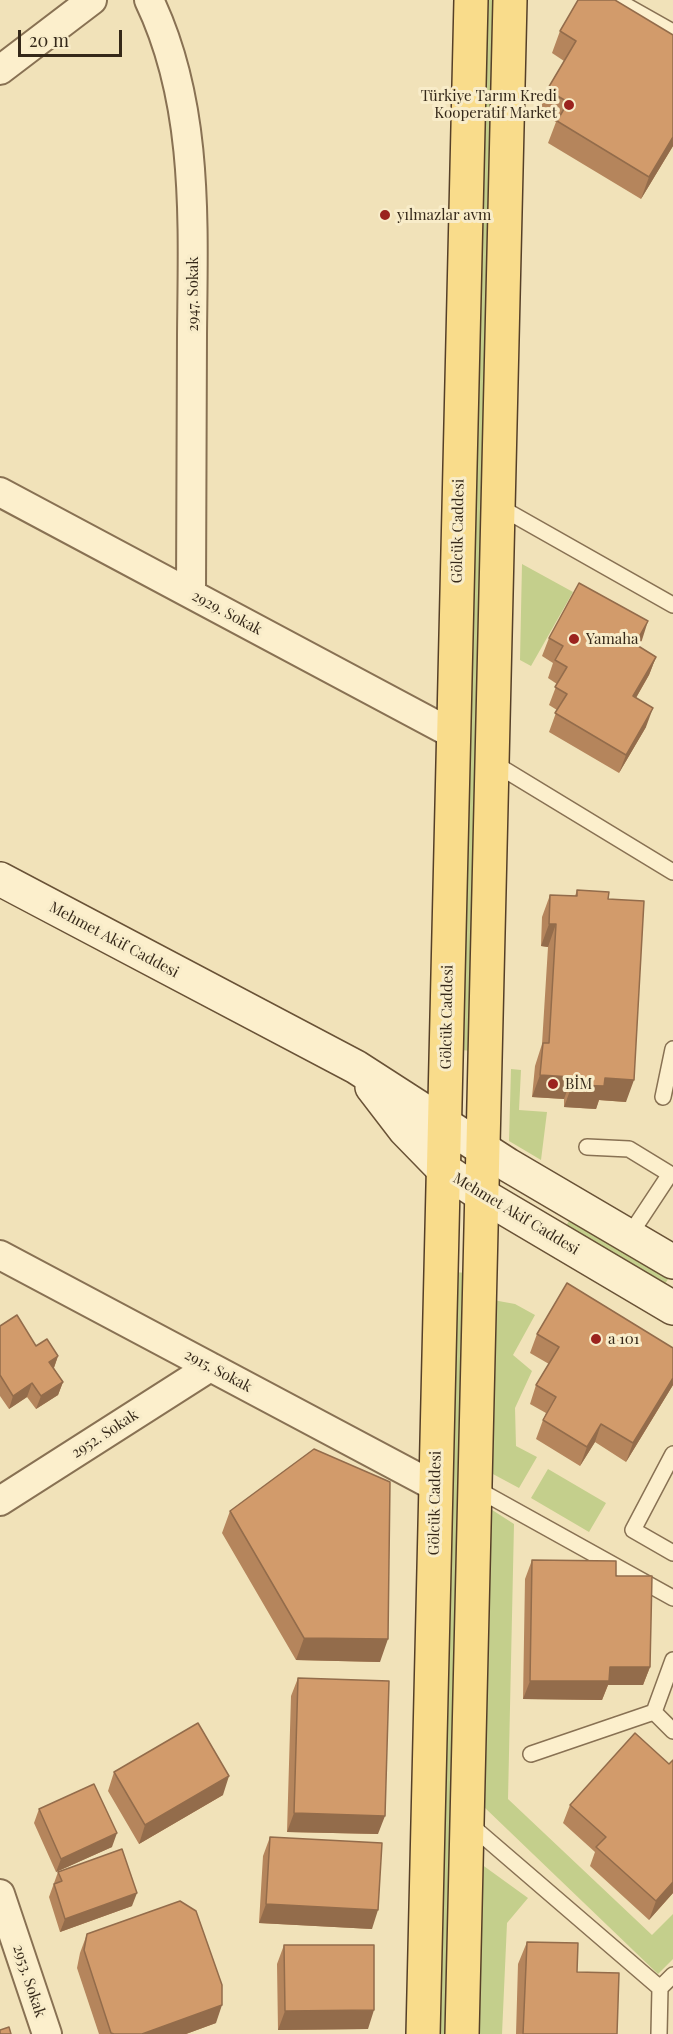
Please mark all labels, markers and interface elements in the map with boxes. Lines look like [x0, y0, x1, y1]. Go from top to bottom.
scale bar [21, 18, 124, 56]
text: 20 m [29, 28, 69, 52]
place label: Türkiye Tarım Kredi Kooperatif Market [421, 87, 557, 122]
marker: Türkiye Tarım Kredi Kooperatif Market [562, 98, 576, 112]
place label: yılmazlar avm [397, 206, 491, 224]
marker: yılmazlar avm [378, 208, 392, 222]
street label: 2947. Sokak [184, 256, 202, 332]
street label: Gölcük Caddesi [448, 479, 468, 583]
street label: 2929. Sokak [189, 587, 265, 639]
place label: Yamaha [586, 630, 638, 648]
marker: Yamaha [567, 632, 581, 646]
street label: Mehmet Akif Caddesi [46, 898, 182, 982]
street label: Gölcük Caddesi [437, 965, 457, 1069]
place label: BİM [565, 1075, 592, 1093]
marker: BİM [546, 1077, 560, 1091]
street label: Mehmet Akif Caddesi [450, 1169, 582, 1259]
place label: a 101 [608, 1330, 639, 1348]
marker: a 101 [589, 1332, 603, 1346]
street label: 2915. Sokak [181, 1346, 255, 1396]
street label: 2952. Sokak [68, 1406, 142, 1462]
street label: Gölcük Caddesi [425, 1451, 445, 1555]
street label: 2953. Sokak [9, 1942, 49, 2020]

